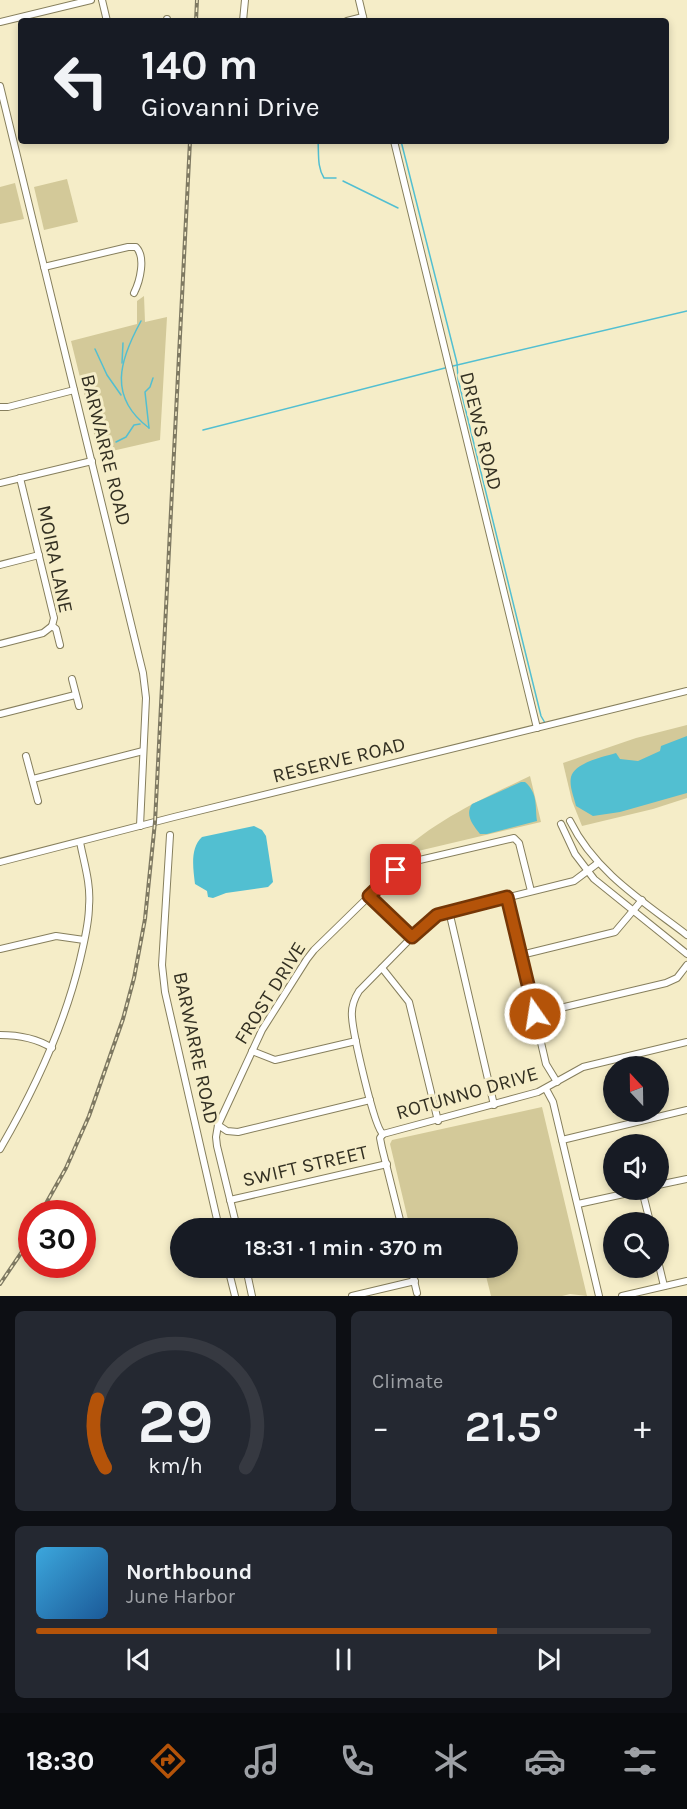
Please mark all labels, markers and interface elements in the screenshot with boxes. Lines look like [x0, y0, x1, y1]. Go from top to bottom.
text: 140 m [141, 40, 258, 90]
icon: left [42, 42, 120, 120]
text: Giovanni Drive [141, 91, 320, 123]
street label: DREWS ROAD [455, 369, 507, 493]
street label: BARWARRE ROAD [76, 372, 136, 528]
street label: MOIRA LANE [32, 503, 78, 615]
street label: RESERVE ROAD [270, 732, 408, 788]
pin [370, 844, 421, 895]
icon: arrive [379, 853, 412, 886]
street label: FROST DRIVE [230, 938, 310, 1048]
street label: BARWARRE ROAD [169, 970, 223, 1126]
position arrow [503, 982, 567, 1046]
north arrow [603, 1056, 669, 1122]
map controls [603, 1056, 669, 1278]
street label: ROTUNNO DRIVE [393, 1062, 541, 1124]
button: sound [603, 1134, 669, 1200]
street label: SWIFT STREET [240, 1140, 370, 1192]
speed limit sign: 30 [18, 1200, 96, 1278]
button: search [603, 1212, 669, 1278]
text: 18:31 · 1 min · 370 m [245, 1235, 443, 1261]
text: Climate [372, 1370, 443, 1393]
text: 29 [138, 1385, 213, 1458]
text: 21.5° [464, 1400, 559, 1452]
text: − [372, 1408, 389, 1446]
text: + [634, 1408, 651, 1446]
text: km/h [148, 1453, 203, 1478]
text: Northbound [126, 1559, 252, 1585]
text: June Harbor [126, 1585, 235, 1608]
icon: previous [122, 1643, 155, 1676]
icon: pause [327, 1643, 360, 1676]
icon: next [532, 1643, 565, 1676]
icon: directions [147, 1740, 189, 1782]
icon: music [241, 1740, 283, 1782]
icon: phone [336, 1740, 378, 1782]
icon: climate [430, 1740, 472, 1782]
icon: car [524, 1740, 566, 1782]
icon: filters [619, 1740, 661, 1782]
text: 18:30 [26, 1745, 94, 1777]

